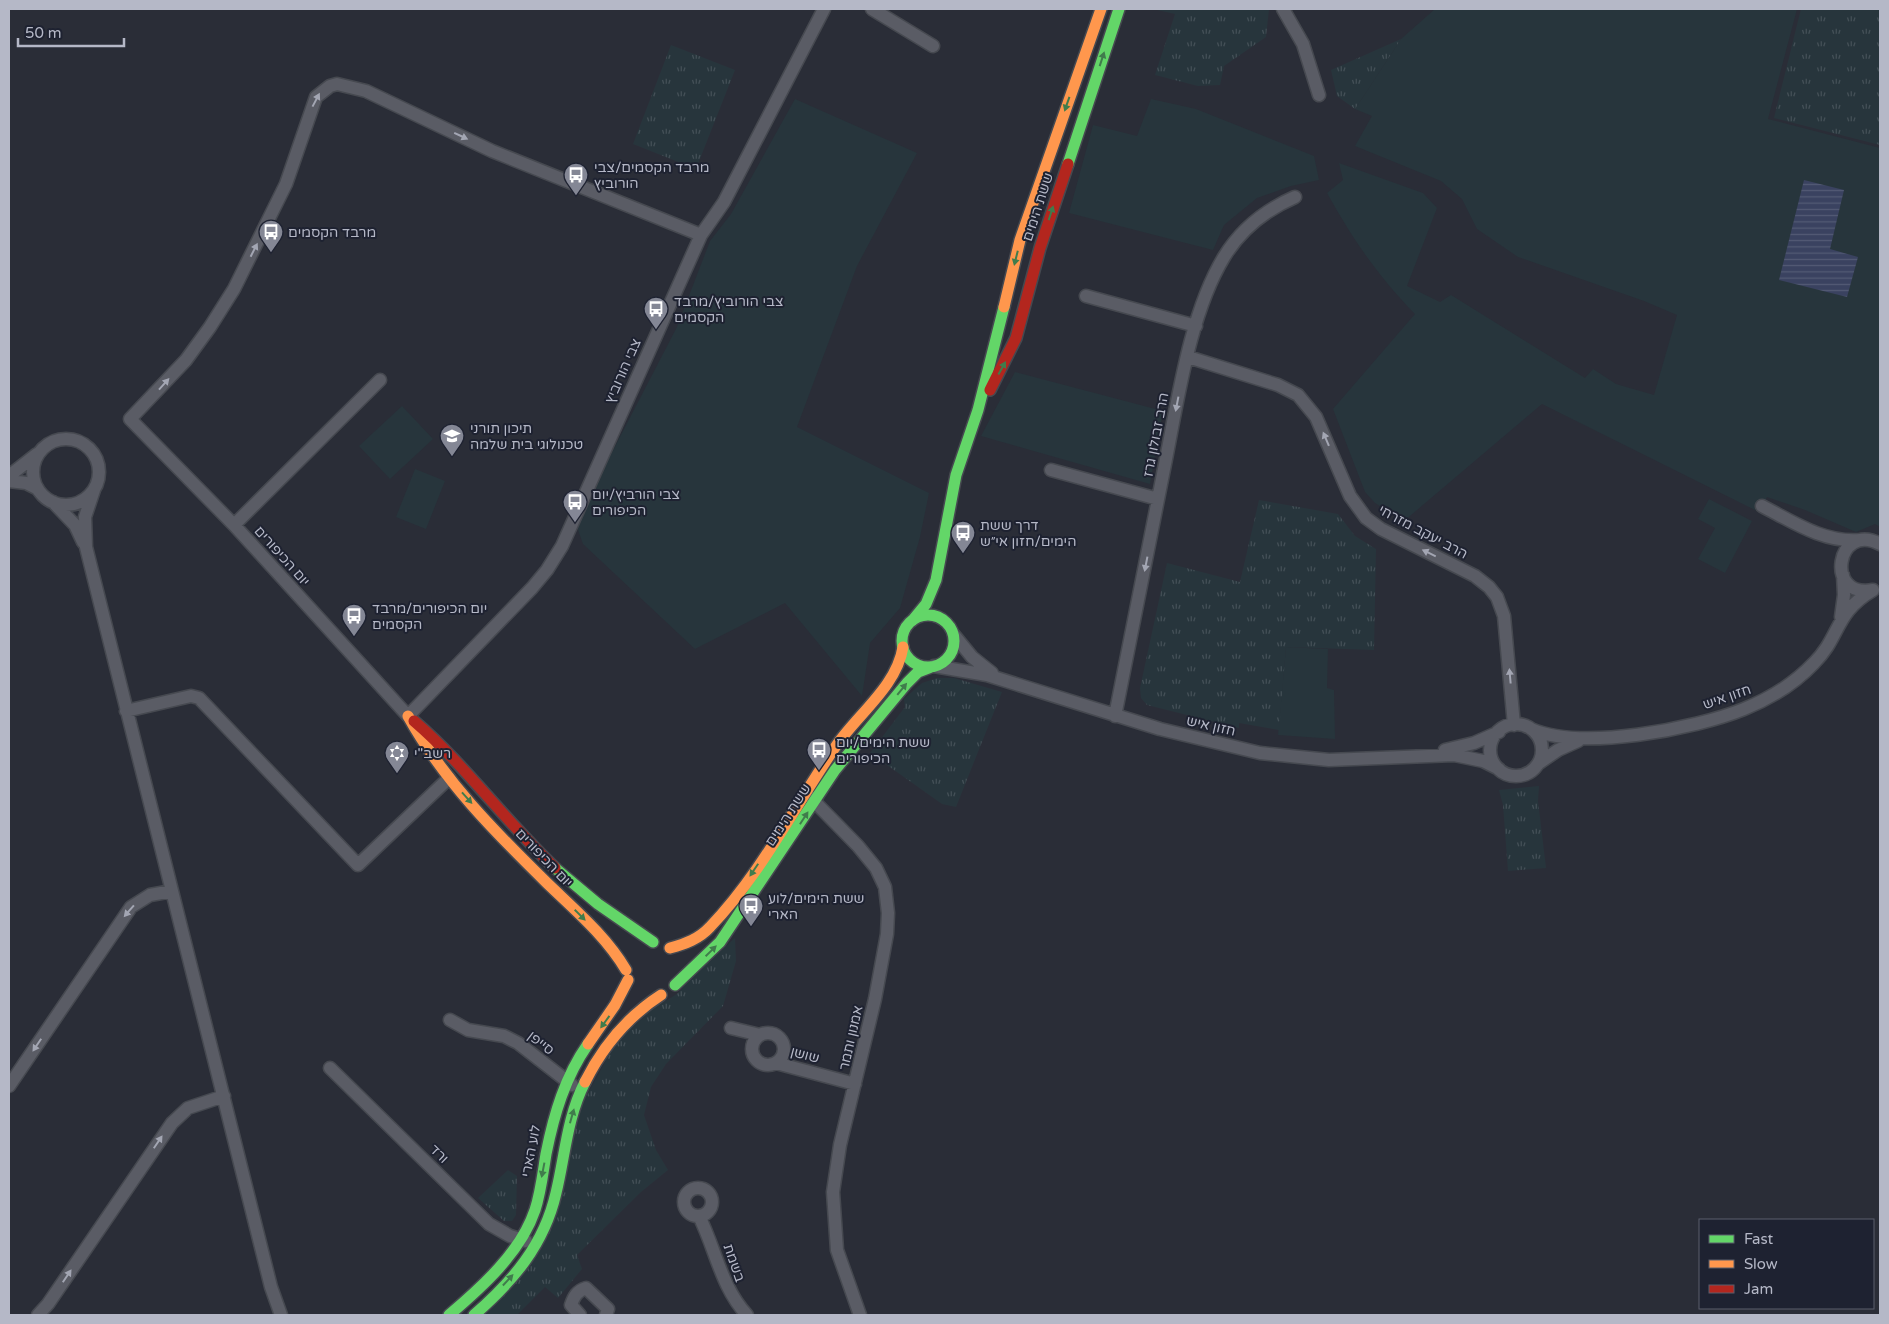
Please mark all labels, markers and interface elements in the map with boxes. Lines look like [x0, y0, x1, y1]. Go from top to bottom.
scale bar [18, 15, 124, 47]
text: 50 m [25, 24, 62, 42]
one-way arrow [1099, 51, 1107, 66]
one-way arrow [312, 93, 320, 108]
one-way arrow [1063, 97, 1071, 112]
one-way arrow [453, 132, 468, 140]
place label: מרבד הקסמים/צבי הורוביץ [594, 159, 709, 192]
bus stop icon: מרבד הקסמים/צבי הורוביץ [563, 162, 589, 196]
street label: ששת הימים [1019, 171, 1057, 243]
one-way arrow [1047, 205, 1055, 220]
bus stop icon: מרבד הקסמים [258, 219, 284, 253]
place label: מרבד הקסמים [288, 224, 376, 241]
one-way arrow [250, 242, 258, 257]
one-way arrow [1012, 251, 1020, 266]
place label: צבי הורוביץ/מרבד הקסמים [674, 293, 784, 326]
bus stop icon: צבי הורוביץ/מרבד הקסמים [643, 296, 669, 330]
street label: צבי הורוביץ [601, 336, 645, 406]
one-way arrow [998, 361, 1007, 374]
one-way arrow [158, 379, 170, 391]
street label: הרב זבולון גרז [1139, 391, 1173, 479]
one-way arrow [1173, 397, 1181, 412]
place label: תיכון תורני טכנולוגי בית שלמה [470, 420, 583, 453]
school or university icon: תיכון תורני טכנולוגי בית שלמה [439, 423, 465, 457]
one-way arrow [1321, 432, 1329, 446]
place label: צבי הורביץ/יום הכיפורים [592, 486, 680, 519]
bus stop icon: צבי הורביץ/יום הכיפורים [562, 489, 588, 523]
street label: הרב יעקב מזרחי [1376, 501, 1470, 563]
place label: דרך ששת הימים/חזון אי״ש [980, 517, 1076, 550]
bus stop icon: דרך ששת הימים/חזון אי״ש [950, 520, 976, 554]
street label: יום הכיפורים [251, 522, 313, 590]
one-way arrow [1422, 549, 1437, 557]
one-way arrow [1141, 556, 1149, 572]
place label: יום הכיפורים/מרבד הקסמים [372, 600, 487, 633]
bus stop icon: יום הכיפורים/מרבד הקסמים [341, 603, 367, 637]
one-way arrow [1506, 668, 1514, 684]
street label: חזון איש [1701, 681, 1753, 713]
one-way arrow [896, 683, 907, 696]
street label: חזון איש [1185, 712, 1237, 740]
place label: ששת הימים/יום הכיפורים [836, 734, 930, 767]
bus stop icon: ששת הימים/יום הכיפורים [806, 737, 832, 771]
synagogue icon: רשב"י [384, 740, 410, 774]
place label: רשב"י [414, 745, 451, 762]
street label: ששת הימים [762, 781, 814, 849]
one-way arrow [461, 792, 473, 804]
one-way arrow [799, 811, 808, 825]
street label: יום הכיפורים [512, 825, 576, 891]
one-way arrow [749, 864, 759, 877]
place label: ששת הימים/לוע הארי [768, 890, 865, 923]
bus stop icon: ששת הימים/לוע הארי [738, 893, 764, 927]
one-way arrow [123, 904, 135, 916]
one-way arrow [573, 909, 585, 921]
one-way arrow [704, 945, 716, 957]
street label: אמנון ותמר [835, 1004, 867, 1072]
one-way arrow [599, 1015, 610, 1028]
street label: סייפן [524, 1027, 558, 1059]
one-way arrow [32, 1038, 42, 1051]
street label: שושן [789, 1043, 821, 1067]
one-way arrow [568, 1109, 576, 1124]
street label: לוע הארי [518, 1123, 544, 1179]
one-way arrow [153, 1135, 163, 1149]
street label: ורד [426, 1141, 452, 1167]
one-way arrow [539, 1162, 547, 1177]
legend [1699, 1219, 1874, 1309]
text: Fast [1744, 1230, 1774, 1248]
street label: בשמת [720, 1242, 748, 1284]
text: Slow [1744, 1255, 1778, 1273]
one-way arrow [62, 1270, 72, 1283]
one-way arrow [502, 1274, 513, 1287]
text: Jam [1744, 1280, 1773, 1298]

